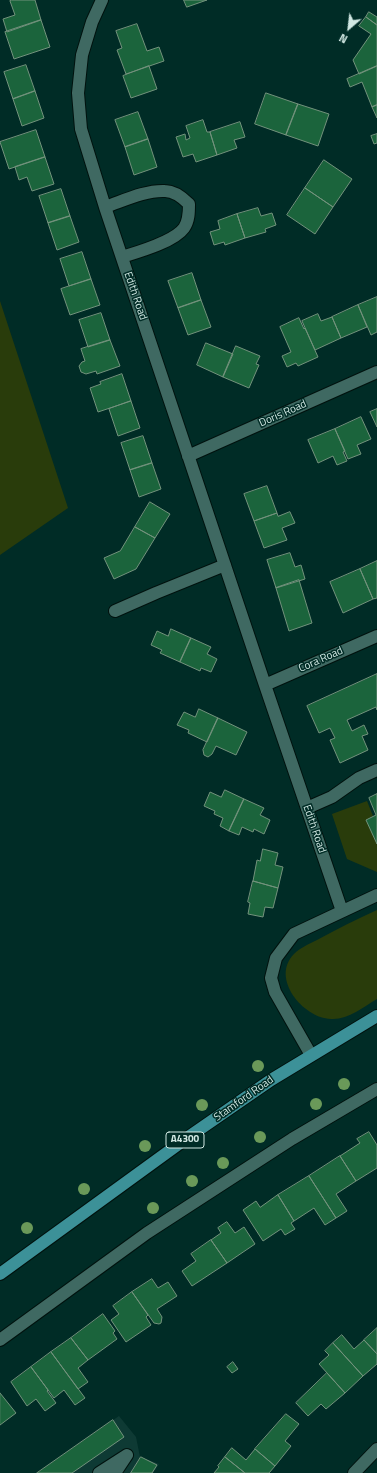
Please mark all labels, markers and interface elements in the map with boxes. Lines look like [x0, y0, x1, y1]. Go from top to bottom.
north arrow [329, 8, 369, 48]
text: N [336, 30, 350, 47]
street label: Edith Road [121, 270, 149, 322]
street label: Doris Road [257, 398, 309, 430]
street label: Cora Road [297, 644, 345, 676]
street label: Edith Road [300, 803, 328, 855]
street label: Stamford Road [212, 1074, 276, 1124]
road number: A4300 [166, 1132, 204, 1148]

